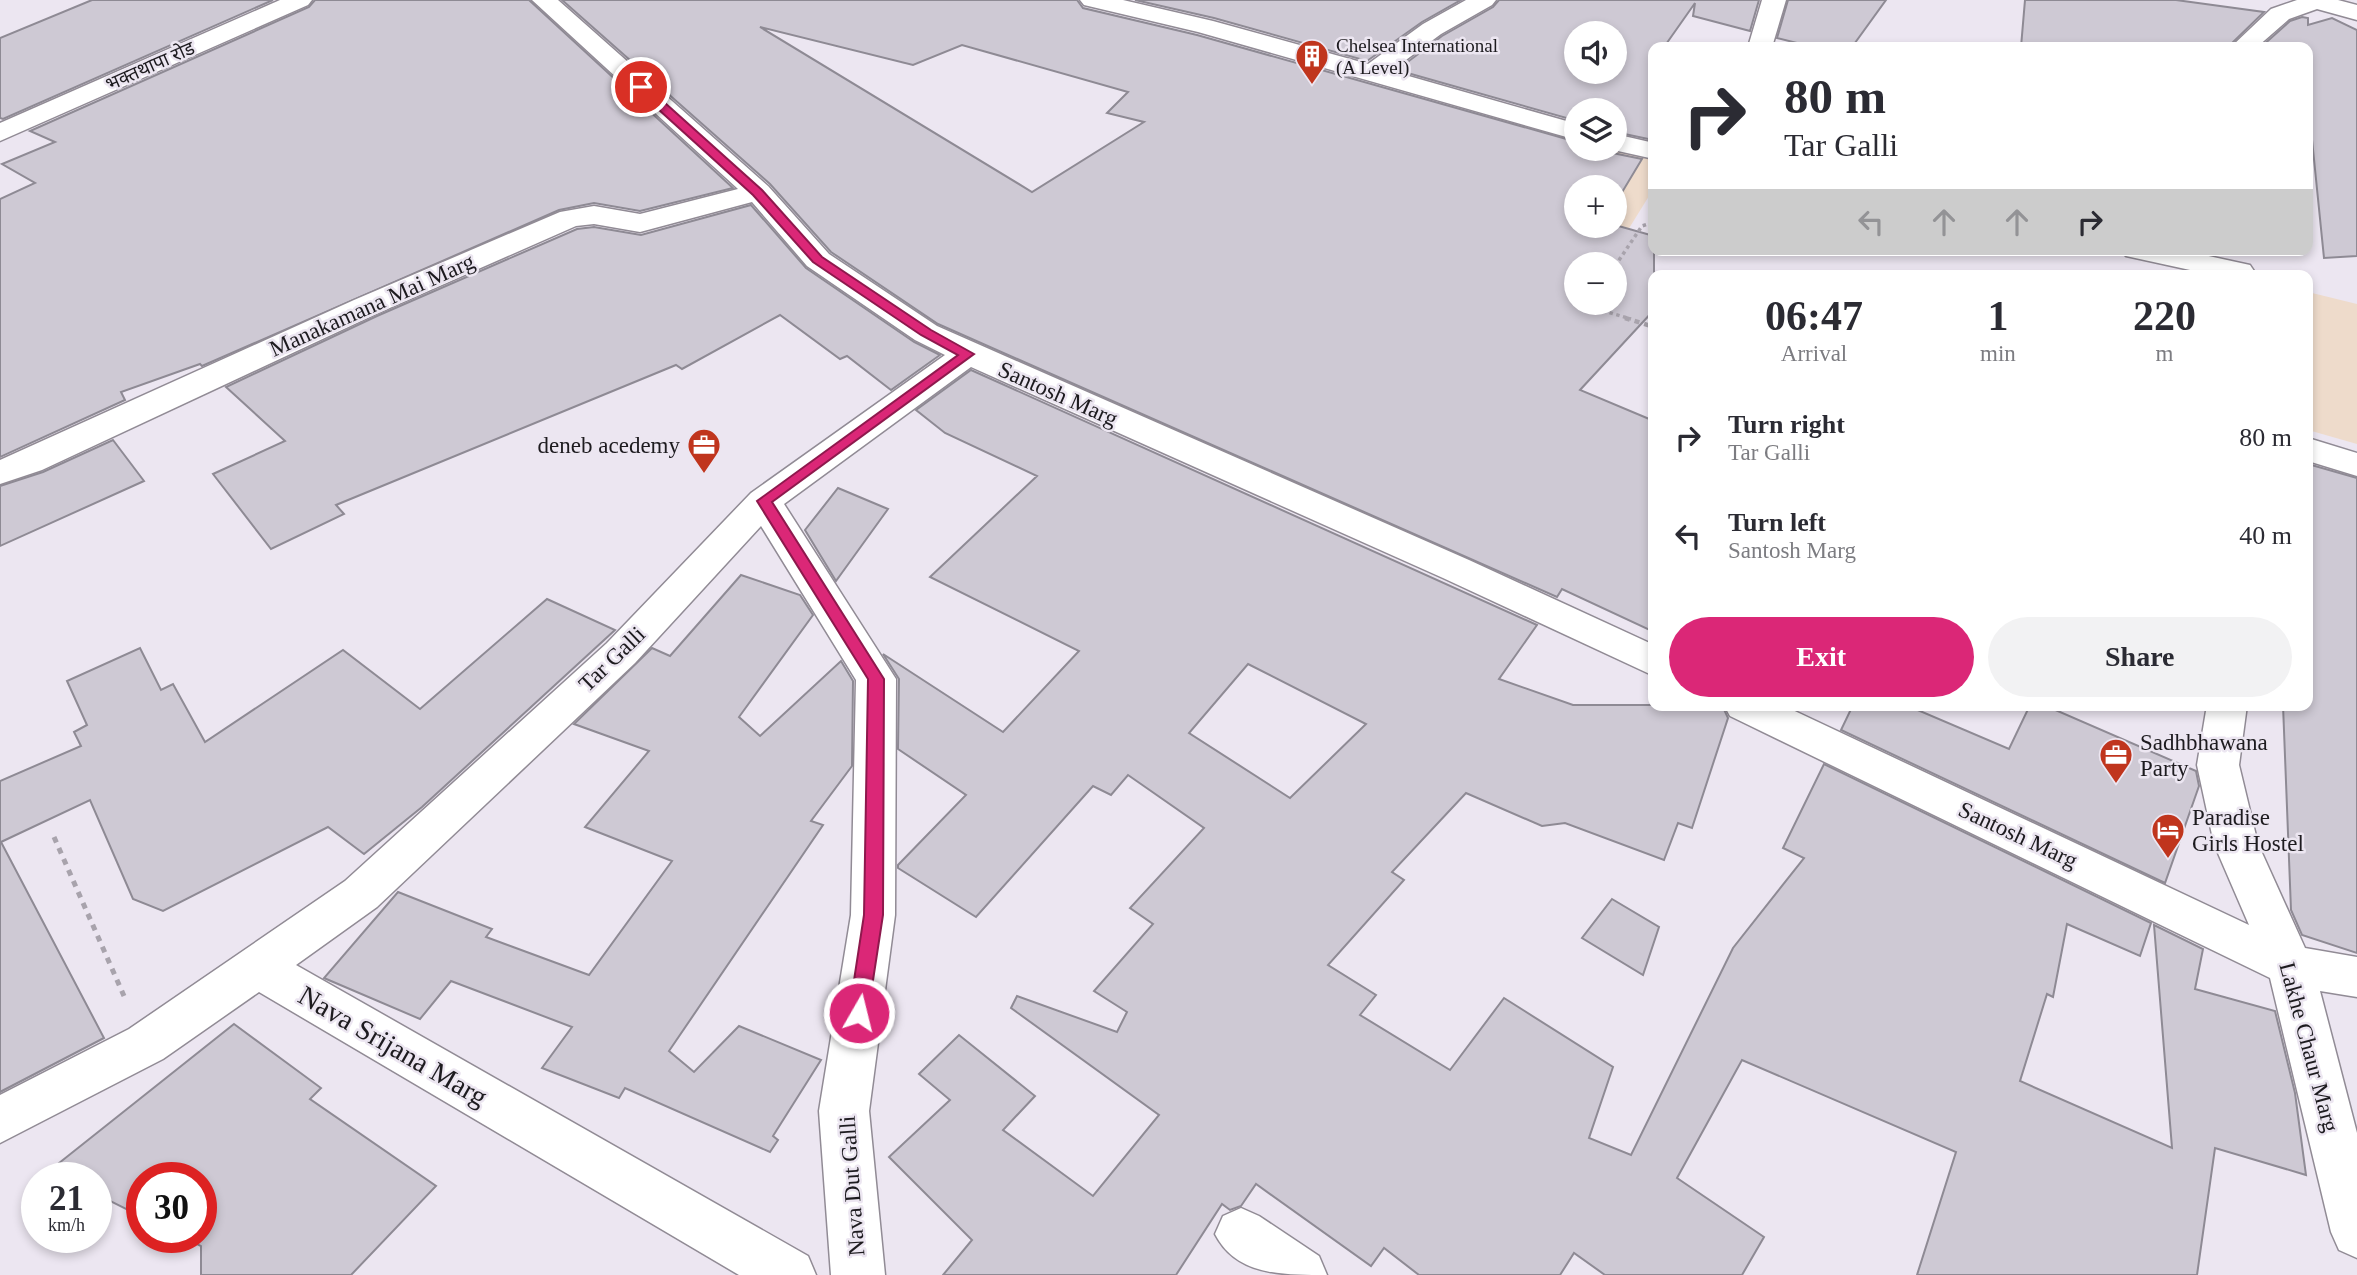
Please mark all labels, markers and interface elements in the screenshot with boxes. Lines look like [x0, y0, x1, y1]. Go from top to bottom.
map controls [1564, 21, 1627, 315]
button: sound [1564, 21, 1627, 84]
place label: Chelsea International (A Level) [1336, 35, 1498, 79]
street label: भक्तथापा रोड [102, 37, 198, 95]
building icon: Chelsea International (A Level) [1293, 37, 1331, 86]
pin [611, 57, 671, 117]
icon: arrive [622, 68, 660, 106]
text: 80 m [1784, 69, 1886, 124]
icon: right [1669, 70, 1760, 161]
button: layers [1564, 98, 1627, 161]
text: Tar Galli [1784, 127, 1898, 163]
button: + [1564, 175, 1627, 238]
icon: left [1852, 203, 1890, 241]
icon: ahead [1925, 203, 1963, 241]
icon: ahead [1998, 203, 2036, 241]
icon: right [2071, 203, 2109, 241]
street label: Manakamana Mai Marg [266, 248, 479, 362]
button: − [1564, 252, 1627, 315]
text: 06:47 [1765, 293, 1863, 339]
text: 1 [1987, 293, 2008, 339]
text: 220 [2133, 293, 2196, 339]
text: Arrival [1781, 341, 1847, 366]
text: min [1980, 341, 2016, 366]
text: m [2155, 341, 2173, 366]
street label: Santosh Marg [994, 357, 1122, 432]
text: Turn right [1728, 410, 1845, 439]
icon: right [1669, 419, 1707, 457]
text: 80 m [2239, 423, 2292, 452]
office icon: deneb acedemy [685, 426, 723, 475]
place label: deneb acedemy [538, 433, 680, 458]
text: Tar Galli [1728, 440, 1810, 465]
text: Turn left [1728, 508, 1826, 537]
icon: left [1669, 517, 1707, 555]
text: 40 m [2239, 521, 2292, 550]
text: Santosh Marg [1728, 538, 1856, 563]
button: Exit [1669, 617, 1974, 697]
button: Share [1988, 617, 2292, 697]
street label: Tar Galli [574, 622, 650, 696]
place label: Sadhbhawana Party [2140, 730, 2268, 781]
office icon: Sadhbhawana Party [2097, 736, 2135, 785]
street label: Santosh Marg [1955, 797, 2082, 874]
place label: Paradise Girls Hostel [2192, 805, 2304, 856]
hotel icon: Paradise Girls Hostel [2149, 811, 2187, 860]
street label: Lakhe Chaur Marg [2274, 959, 2344, 1135]
position arrow [822, 976, 896, 1050]
street label: Nava Srijana Marg [293, 979, 493, 1113]
street label: Nava Dut Galli [835, 1115, 869, 1257]
speed limit sign: 30 [126, 1162, 217, 1253]
text: 21 [49, 1179, 84, 1218]
text: km/h [48, 1215, 85, 1235]

